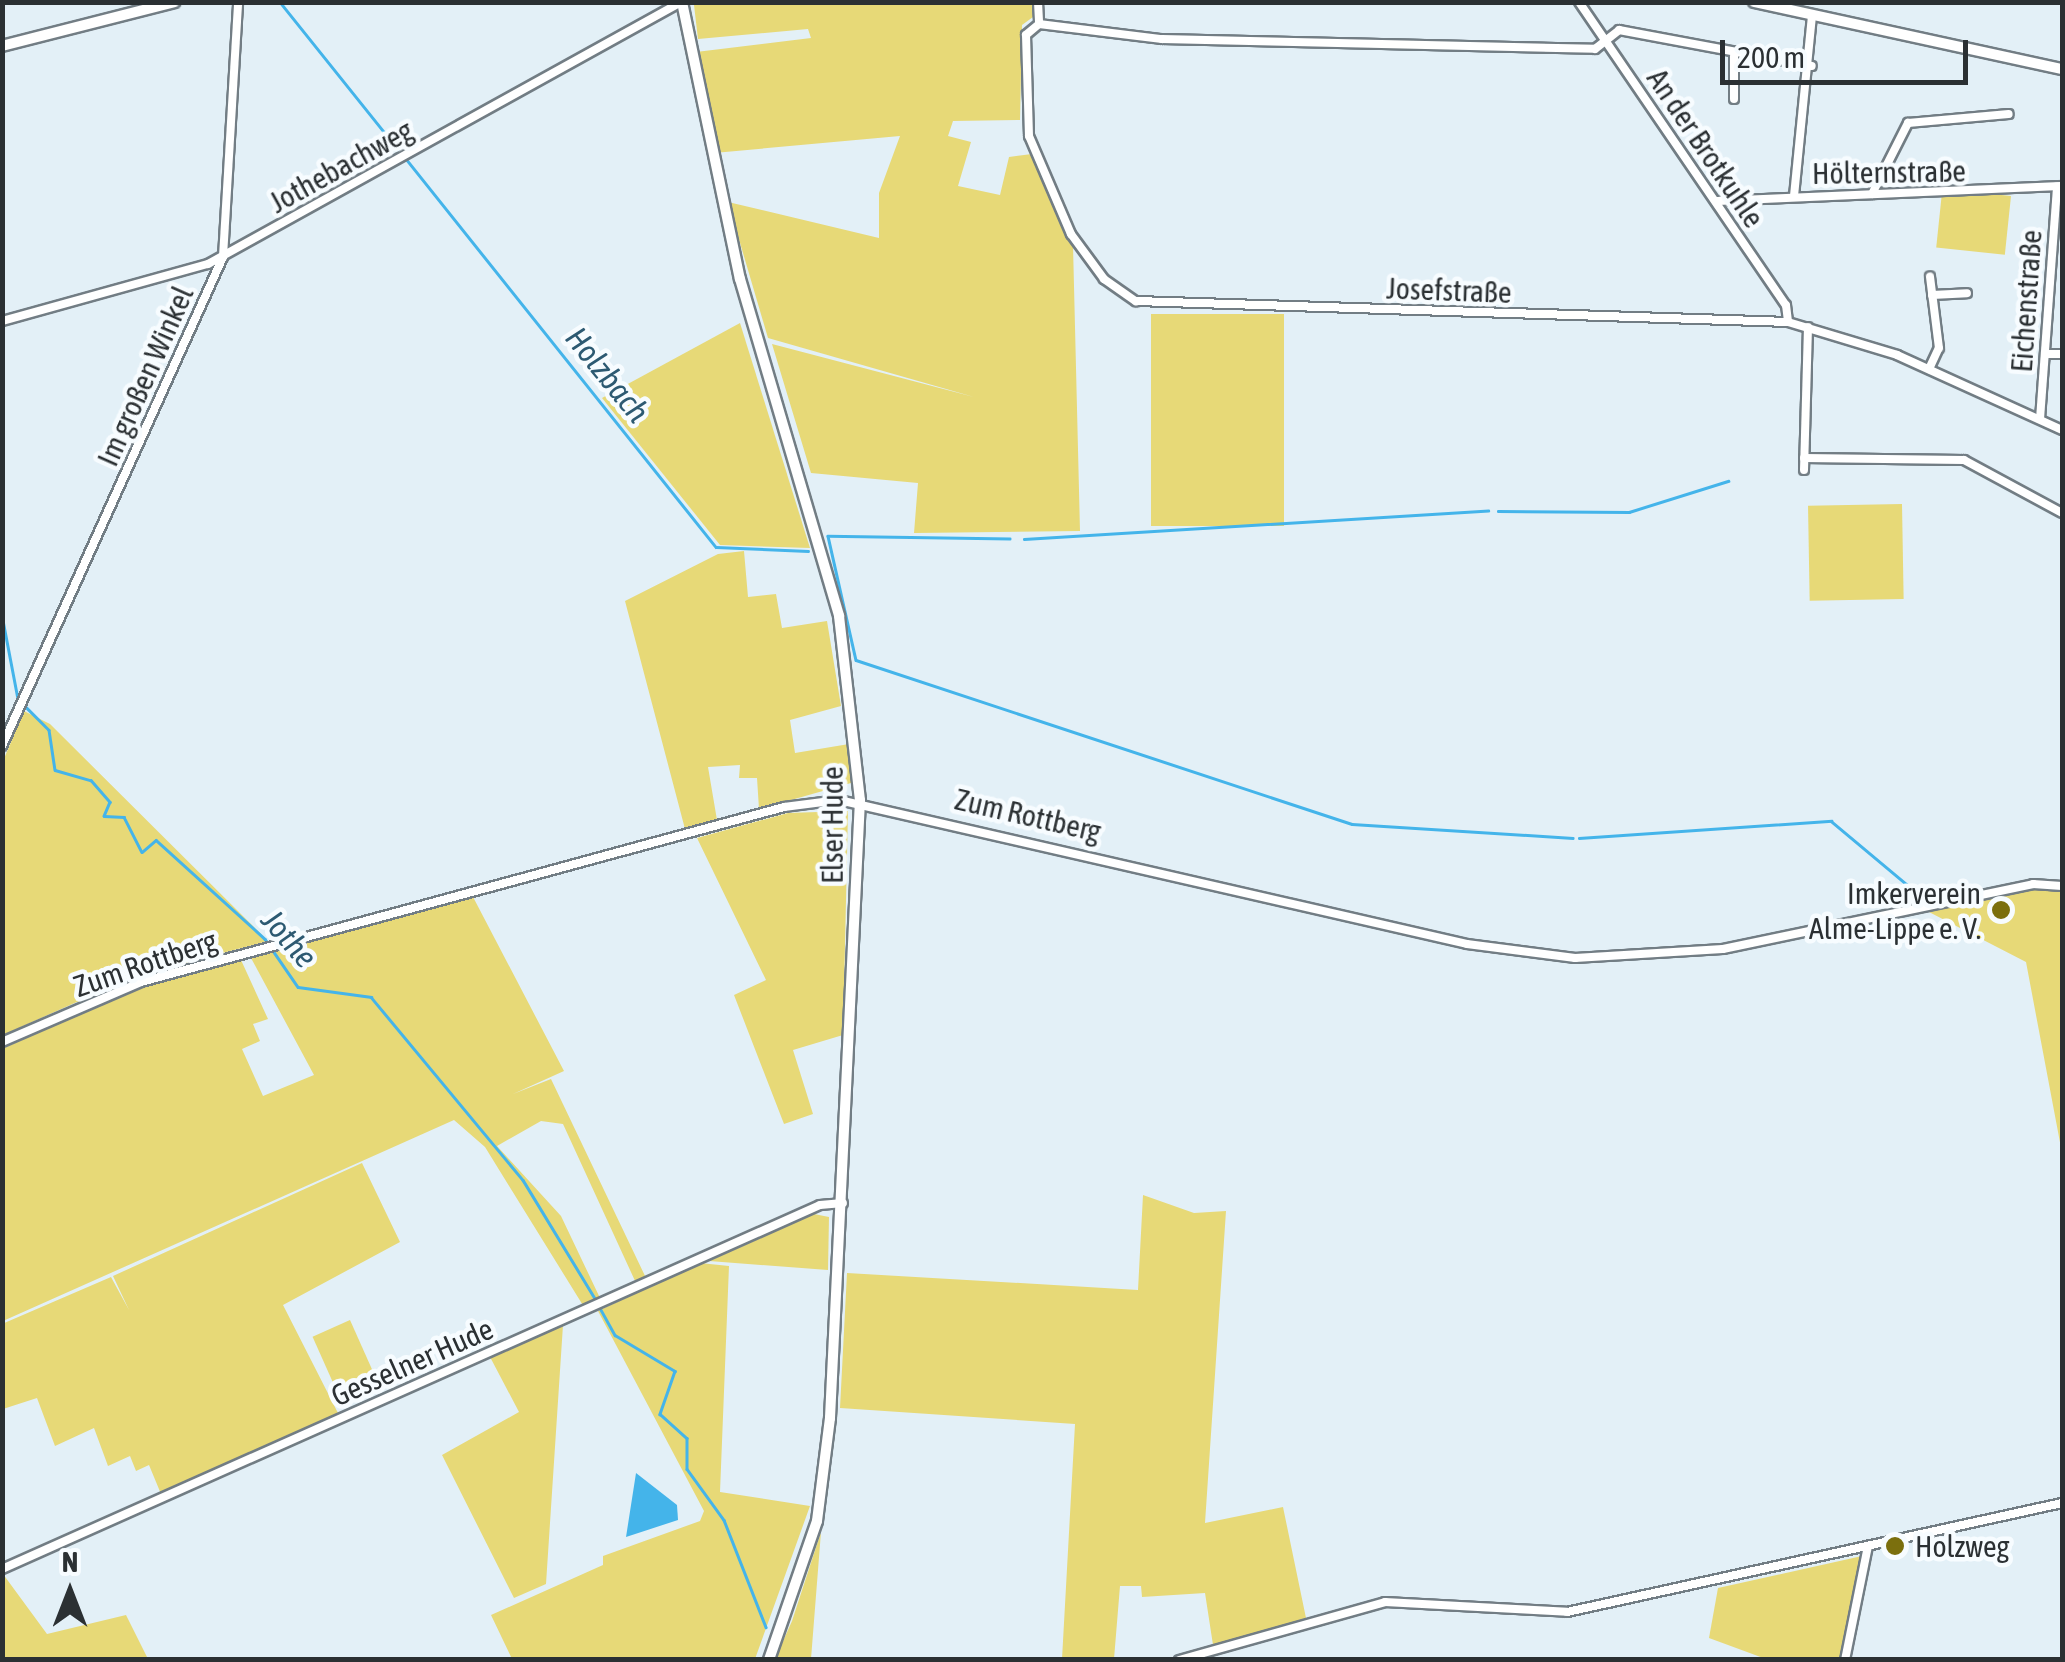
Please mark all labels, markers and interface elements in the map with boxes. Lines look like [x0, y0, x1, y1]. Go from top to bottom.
scale bar [1725, 20, 1972, 82]
text: 200 m [1737, 40, 1805, 74]
street label: An der Brotkuhle [1640, 62, 1772, 234]
street label: Jothebachweg [263, 112, 419, 220]
street label: Hölternstraße [1812, 153, 1966, 191]
street label: Eichenstraße [2003, 229, 2049, 373]
street label: Josefstraße [1386, 270, 1512, 310]
street label: Im großen Winkel [89, 281, 201, 471]
water label: Holzbach [557, 320, 657, 430]
street label: Elser Hude [814, 766, 850, 884]
street label: Zum Rottberg [951, 781, 1105, 849]
place label: Imkerverein Alme-Lippe e. V. [1809, 875, 1981, 946]
marker: Imkerverein Alme-Lippe e. V. [1990, 899, 2012, 921]
water label: Jothe [253, 902, 325, 976]
street label: Zum Rottberg [69, 922, 221, 1004]
street label: Gesselner Hude [326, 1310, 498, 1414]
place label: Holzweg [1915, 1528, 2009, 1564]
marker: Holzweg [1884, 1535, 1906, 1557]
north arrow [20, 1542, 120, 1642]
text: N [62, 1546, 78, 1578]

